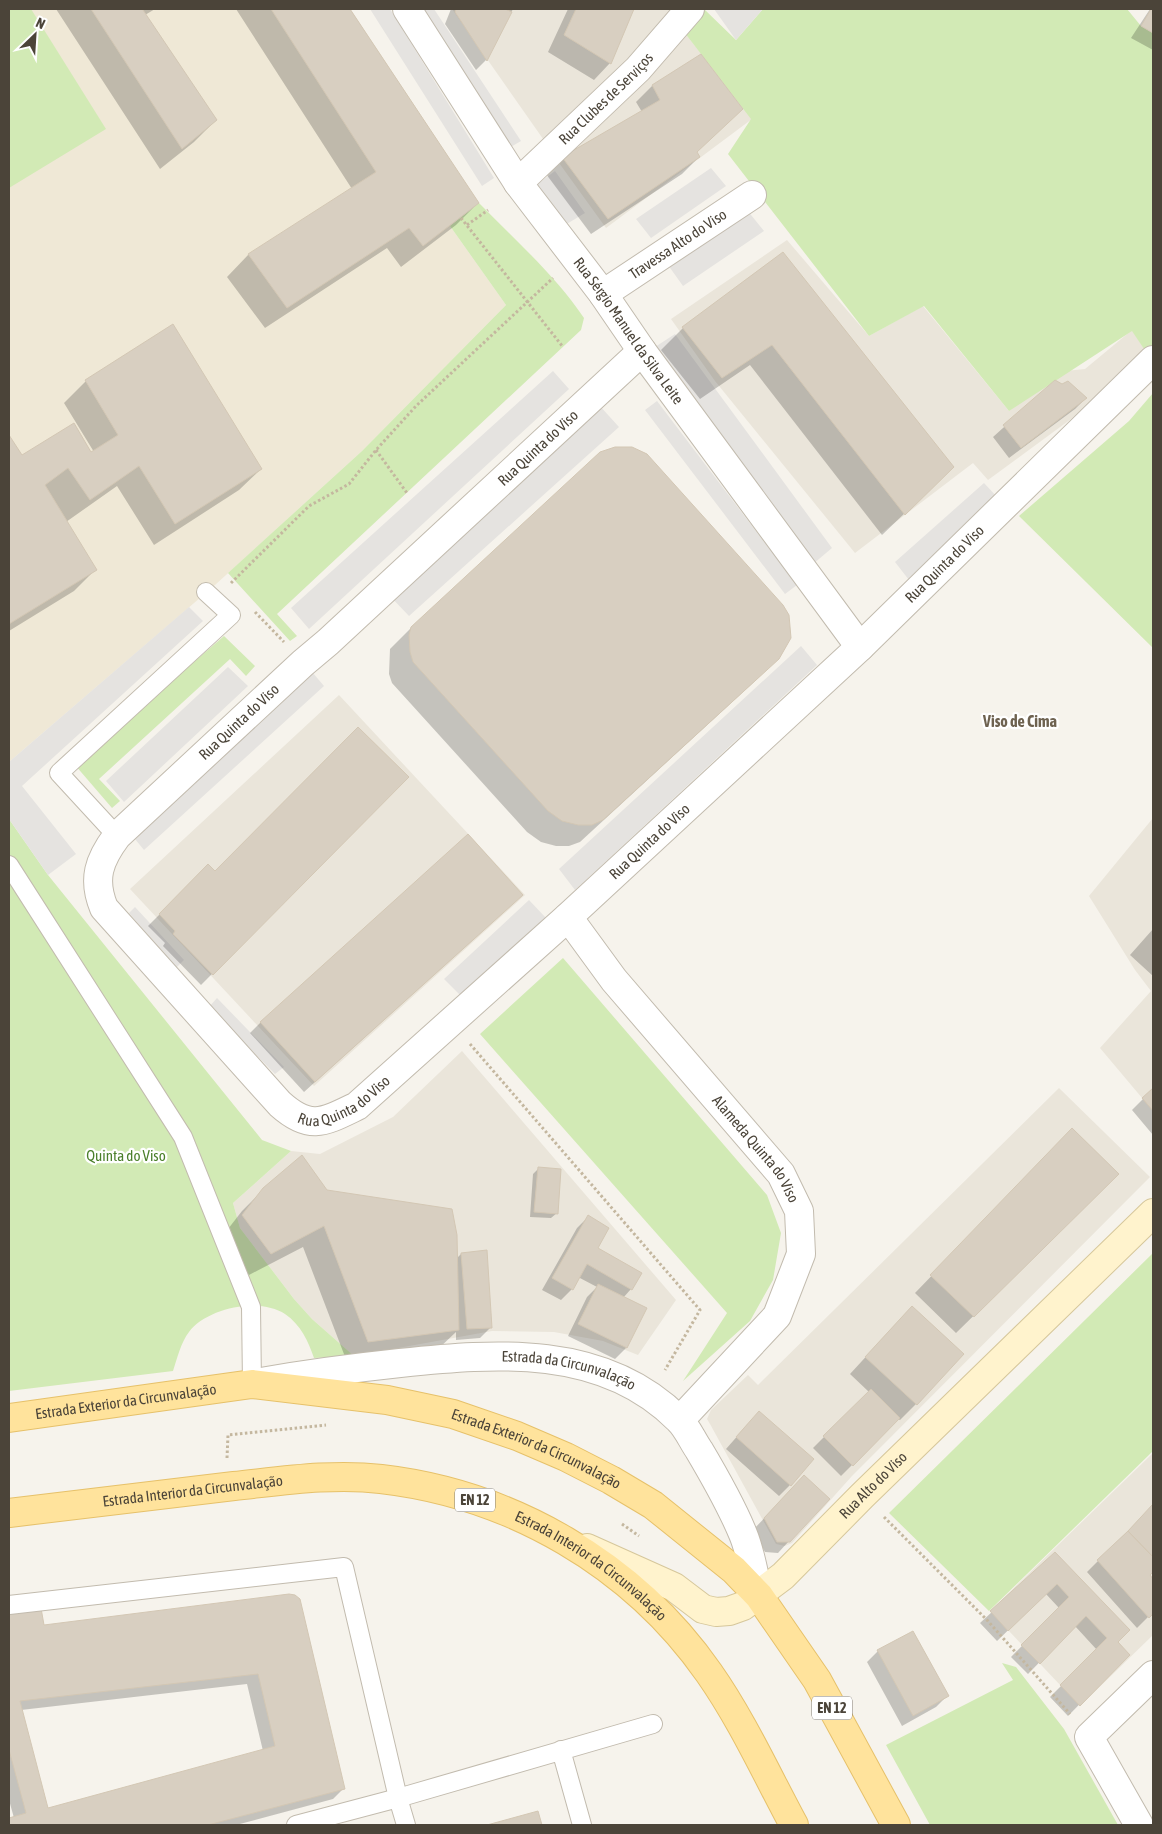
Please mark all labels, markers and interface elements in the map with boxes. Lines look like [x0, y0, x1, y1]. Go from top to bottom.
north arrow [10, 10, 60, 60]
text: N [33, 14, 48, 32]
street label: Rua Clubes de Serviços [555, 49, 656, 148]
street label: Travessa Alto do Viso [626, 205, 730, 282]
street label: Rua Sérgio Manuel da Silva Leite [570, 254, 687, 407]
street label: Rua Quinta do Viso [494, 406, 581, 489]
street label: Rua Quinta do Viso [901, 522, 987, 606]
street label: Rua Quinta do Viso [195, 680, 282, 763]
district label: Viso de Cima [982, 712, 1057, 730]
street label: Rua Quinta do Viso [606, 800, 693, 883]
street label: Rua Quinta do Viso [295, 1072, 393, 1129]
street label: Alameda Quinta do Viso [709, 1092, 803, 1205]
park label: Quinta do Viso [86, 1147, 166, 1164]
street label: Estrada da Circunvalação [501, 1347, 639, 1393]
street label: Estrada Exterior da Circunvalação [34, 1380, 217, 1422]
street label: Estrada Exterior da Circunvalação [449, 1405, 624, 1492]
street label: Rua Alto do Viso [836, 1448, 910, 1522]
street label: Estrada Interior da Circunvalação [102, 1472, 284, 1510]
road number: EN 12 [455, 1488, 495, 1512]
street label: Estrada Interior da Circunvalação [513, 1507, 670, 1624]
road number: EN 12 [812, 1696, 852, 1720]

